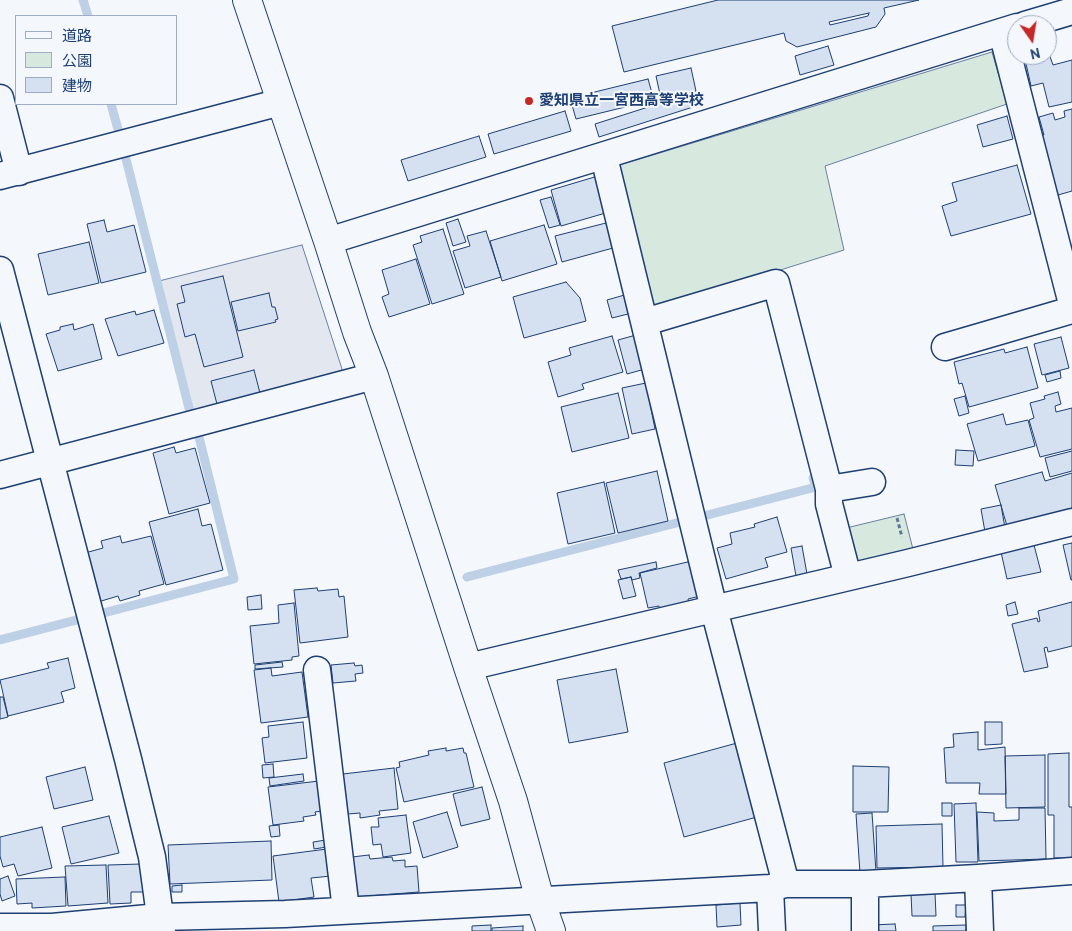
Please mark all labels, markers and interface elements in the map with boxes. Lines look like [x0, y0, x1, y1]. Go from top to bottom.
legend [15, 15, 178, 105]
north arrow [1007, 15, 1057, 65]
text: 道路 [62, 27, 92, 45]
text: N [1028, 44, 1042, 64]
text: 公園 [62, 52, 92, 70]
text: 建物 [62, 77, 92, 95]
place label: 愛知県立一宮西高等学校 [539, 92, 704, 110]
marker: 愛知県立一宮西高等学校 [523, 95, 535, 107]

